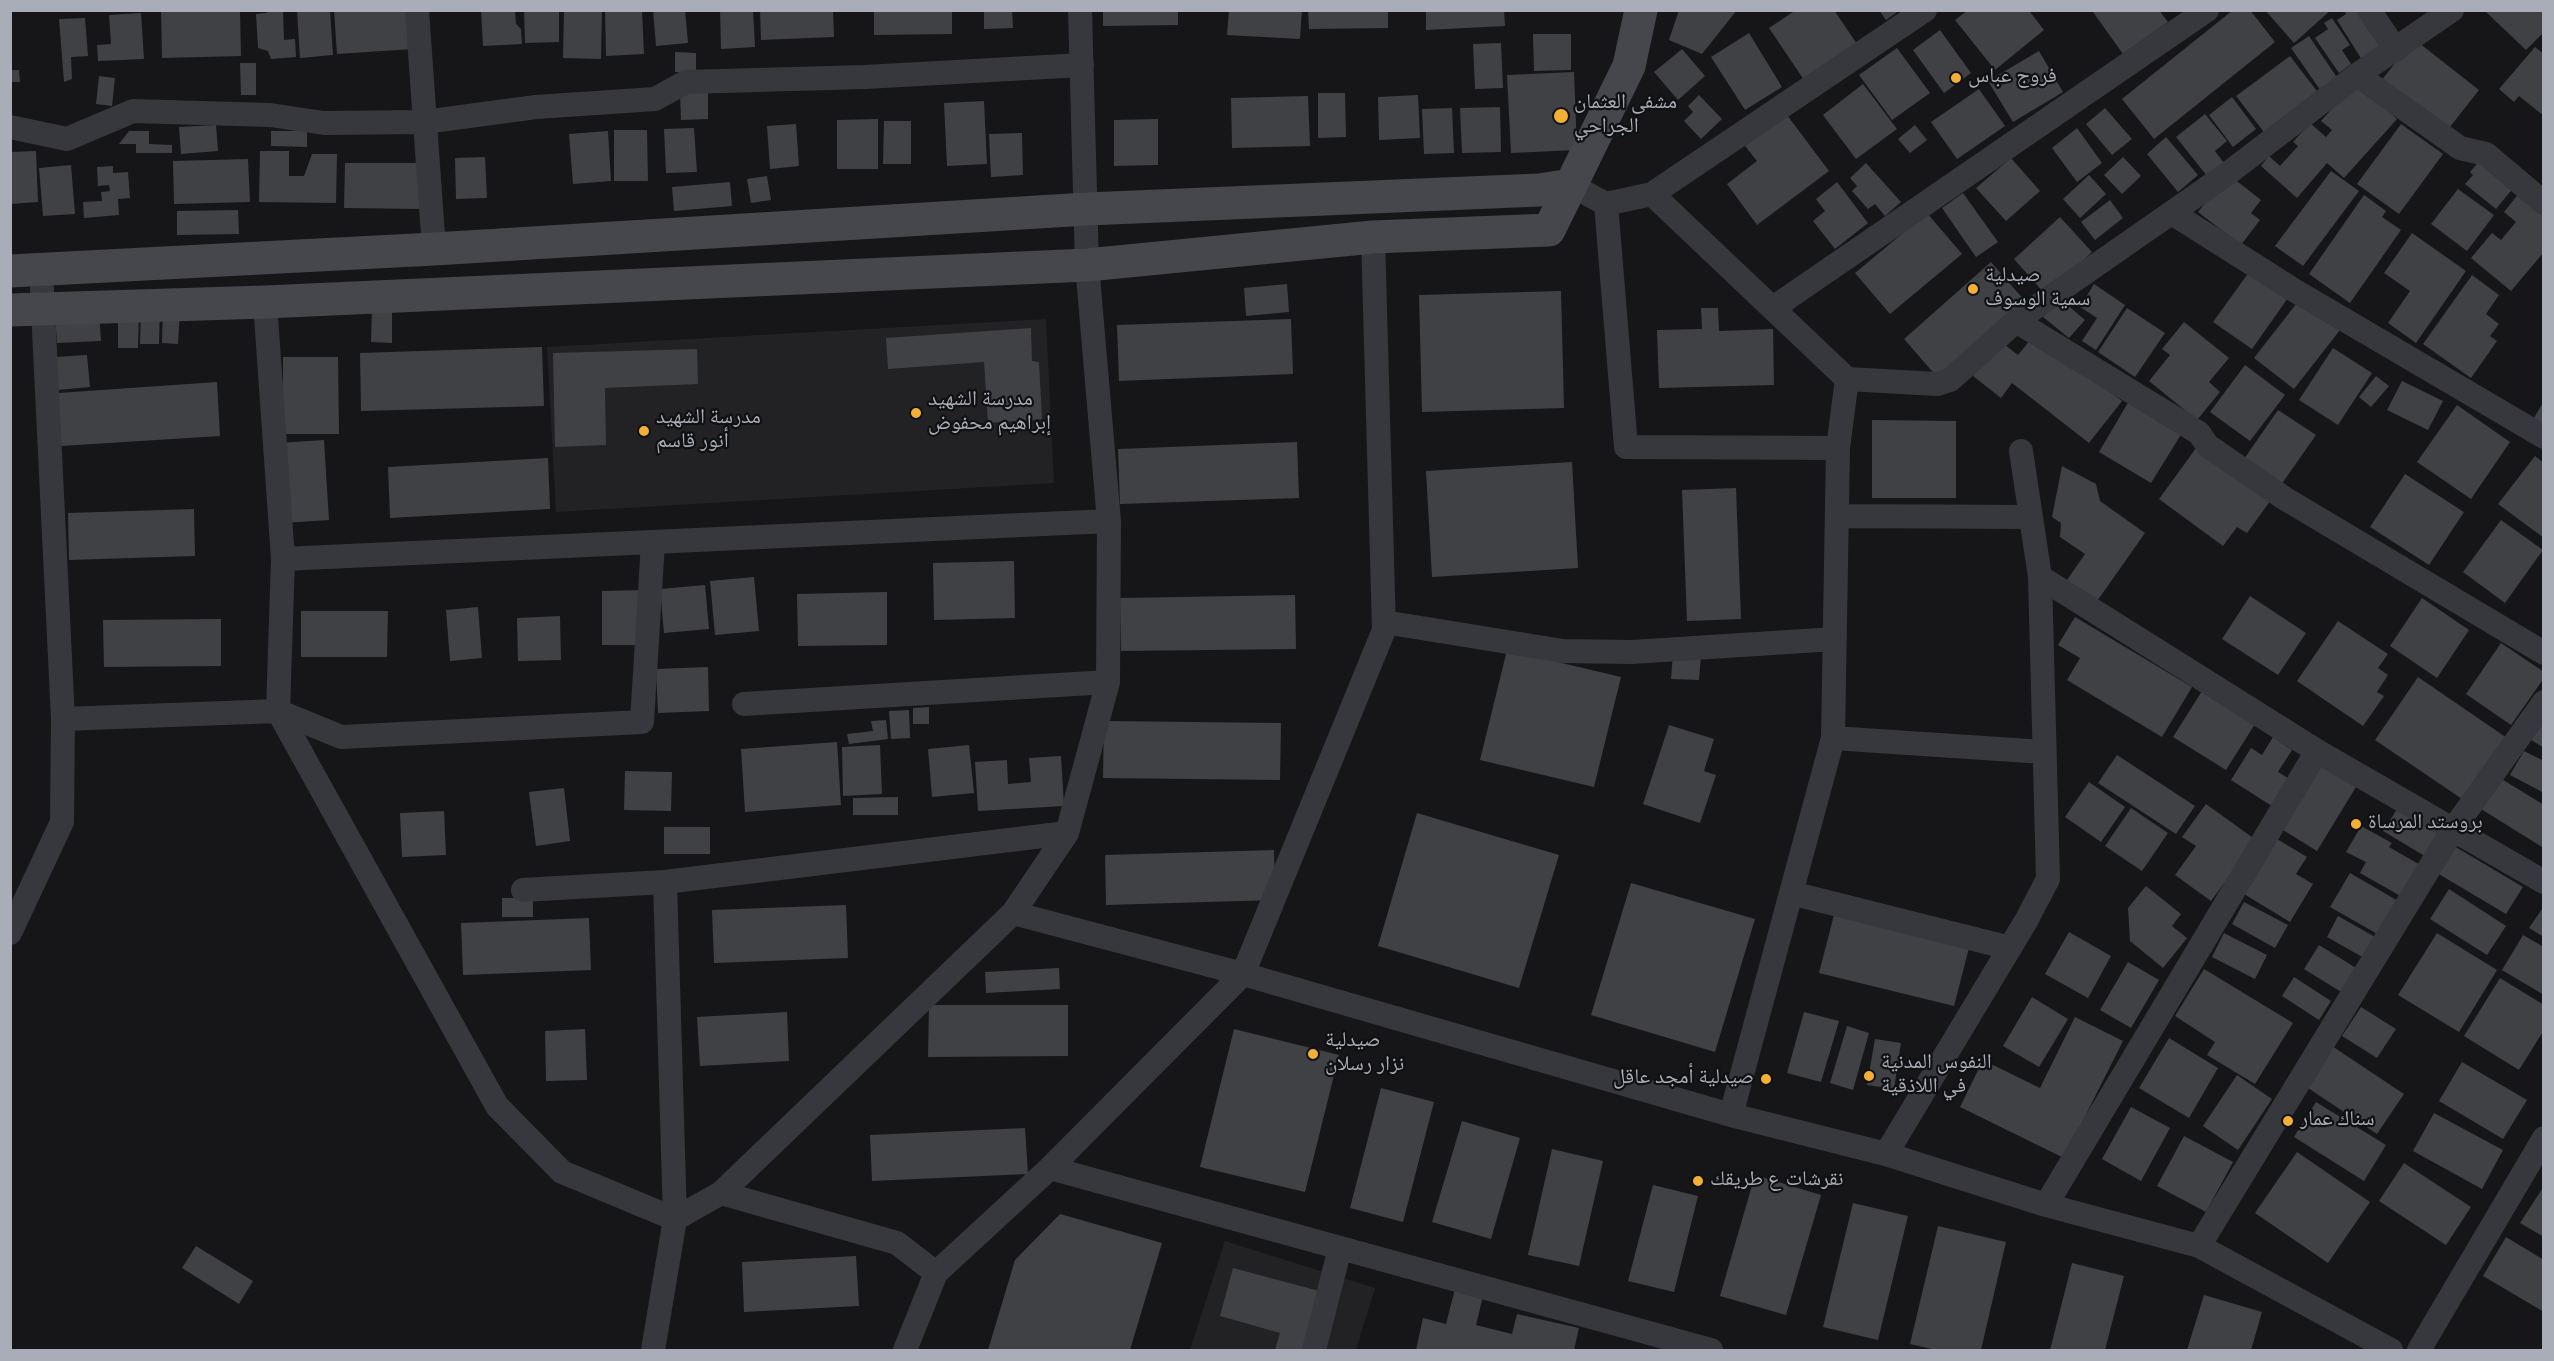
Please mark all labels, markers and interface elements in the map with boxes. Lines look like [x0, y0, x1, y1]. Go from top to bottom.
place label: فروج عباس [1968, 65, 2057, 91]
marker: فروج عباس [1949, 71, 1963, 85]
place label: مشفى العثمان الجراحي [1574, 91, 1677, 141]
marker: مشفى العثمان الجراحي [1552, 107, 1570, 125]
place label: صيدلية سمية الوسوف [1985, 264, 2090, 314]
marker: صيدلية سمية الوسوف [1966, 282, 1980, 296]
place label: مدرسة الشهيد إبراهيم محفوض [928, 388, 1051, 438]
place label: مدرسة الشهيد أنور قاسم [656, 406, 761, 456]
marker: مدرسة الشهيد إبراهيم محفوض [909, 406, 923, 420]
marker: مدرسة الشهيد أنور قاسم [637, 424, 651, 438]
place label: بروستد المرساة [2368, 811, 2483, 837]
marker: بروستد المرساة [2349, 817, 2363, 831]
place label: صيدلية نزار رسلان [1325, 1029, 1404, 1079]
marker: صيدلية نزار رسلان [1306, 1047, 1320, 1061]
place label: النفوس المدنية في اللاذقية [1881, 1051, 1992, 1101]
place label: صيدلية أمجد عاقل [1613, 1066, 1754, 1092]
marker: النفوس المدنية في اللاذقية [1862, 1069, 1876, 1083]
marker: صيدلية أمجد عاقل [1759, 1072, 1773, 1086]
place label: سناك عمار [2300, 1108, 2375, 1134]
marker: سناك عمار [2281, 1114, 2295, 1128]
place label: نقرشات ع طريقك [1710, 1168, 1843, 1194]
marker: نقرشات ع طريقك [1691, 1174, 1705, 1188]

